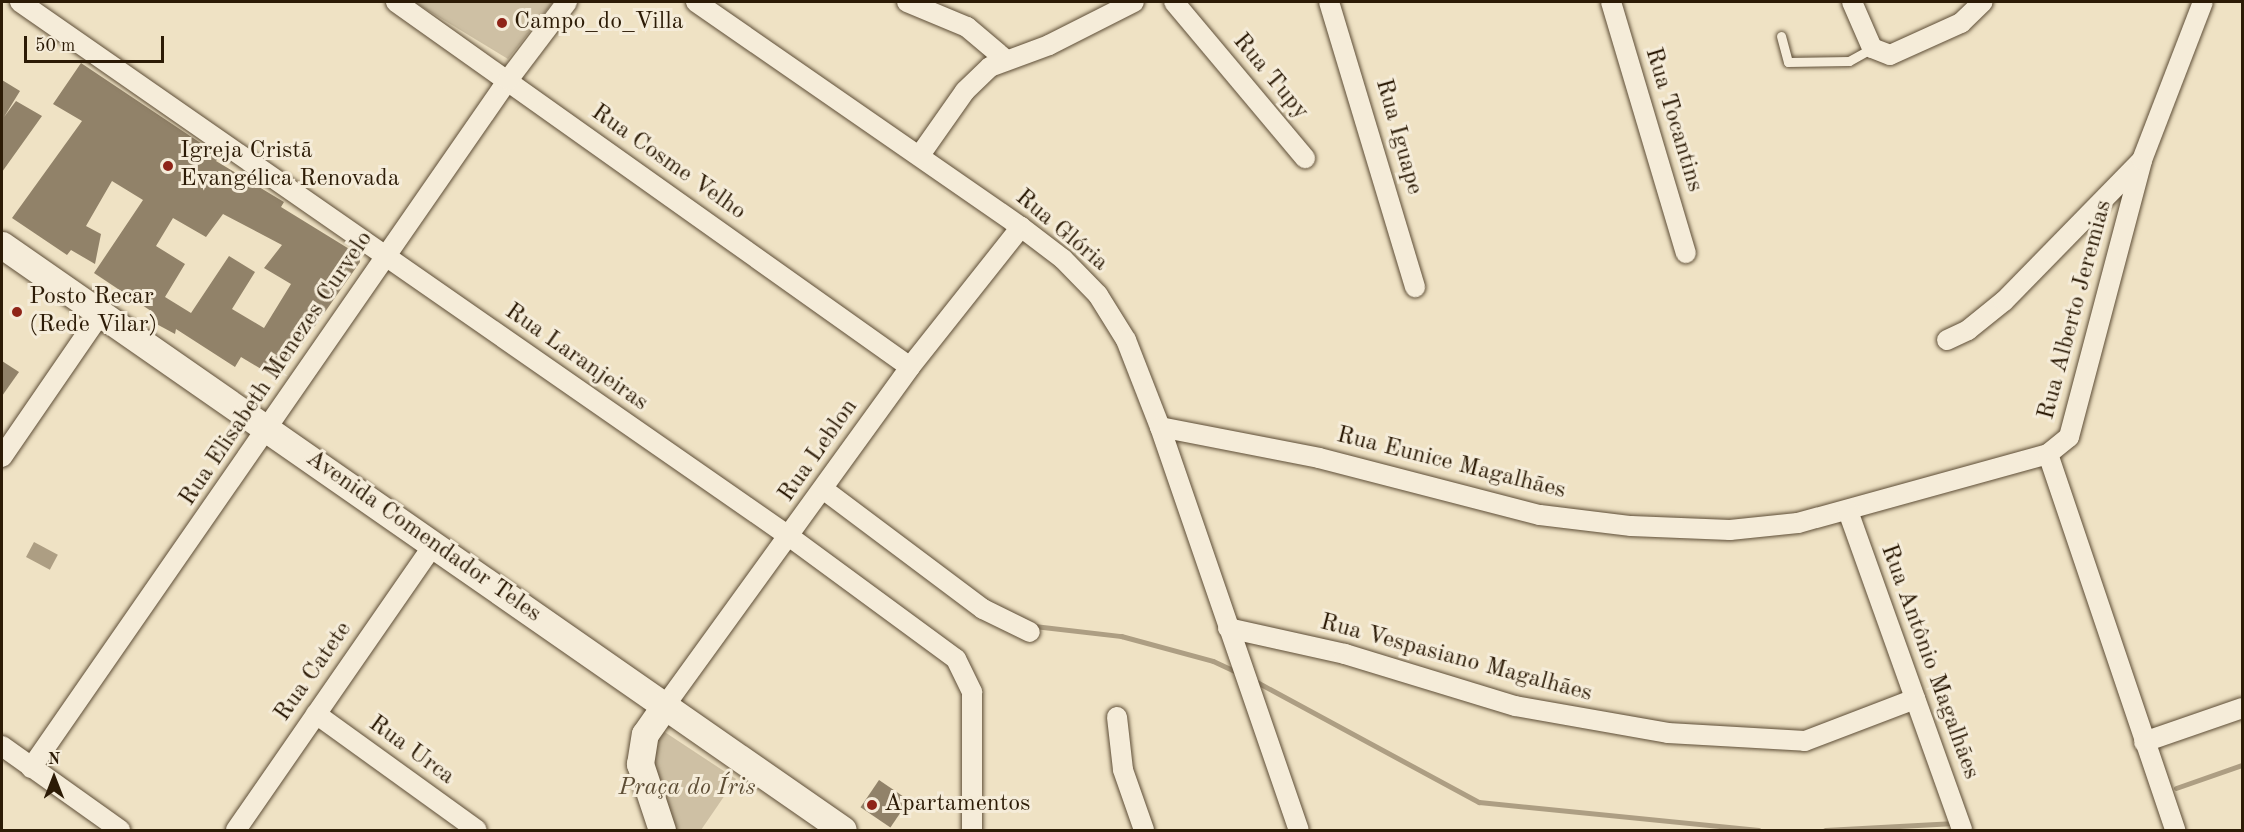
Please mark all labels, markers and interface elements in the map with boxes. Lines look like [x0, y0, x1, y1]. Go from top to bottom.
place label: Campo_do_Villa [514, 9, 683, 37]
marker: Campo_do_Villa [495, 16, 509, 30]
scale bar [27, 24, 166, 62]
street label: Rua Tupy [1226, 28, 1314, 126]
text: 50 m [35, 37, 75, 55]
street label: Rua Tocantins [1637, 44, 1709, 196]
street label: Rua Iguape [1368, 76, 1428, 198]
street label: Rua Cosme Velho [585, 99, 751, 227]
place label: Igreja Cristã Evangélica Renovada [180, 138, 400, 194]
marker: Igreja Cristã Evangélica Renovada [161, 159, 175, 173]
street label: Rua Glória [1009, 184, 1113, 278]
street label: Rua Alberto Jeremias [2033, 197, 2119, 423]
street label: Rua Elisabeth Menezes Curvelo [174, 226, 380, 512]
place label: Posto Recar (Rede Vilar) [29, 284, 157, 340]
street label: Rua Laranjeiras [499, 298, 653, 418]
marker: Posto Recar (Rede Vilar) [10, 305, 24, 319]
street label: Rua Leblon [773, 394, 865, 508]
street label: Rua Eunice Magalhães [1333, 422, 1569, 506]
street label: Avenida Comendador Teles [300, 445, 546, 629]
street label: Rua Antônio Magalhães [1873, 541, 1985, 783]
street label: Rua Vespasiano Magalhães [1317, 609, 1595, 709]
street label: Rua Catete [269, 616, 359, 728]
street label: Rua Urca [362, 710, 460, 792]
north arrow [24, 748, 84, 808]
text: N [48, 752, 60, 768]
park label: Praça do Íris [618, 775, 756, 803]
place label: Apartamentos [884, 791, 1030, 819]
marker: Apartamentos [865, 798, 879, 812]

